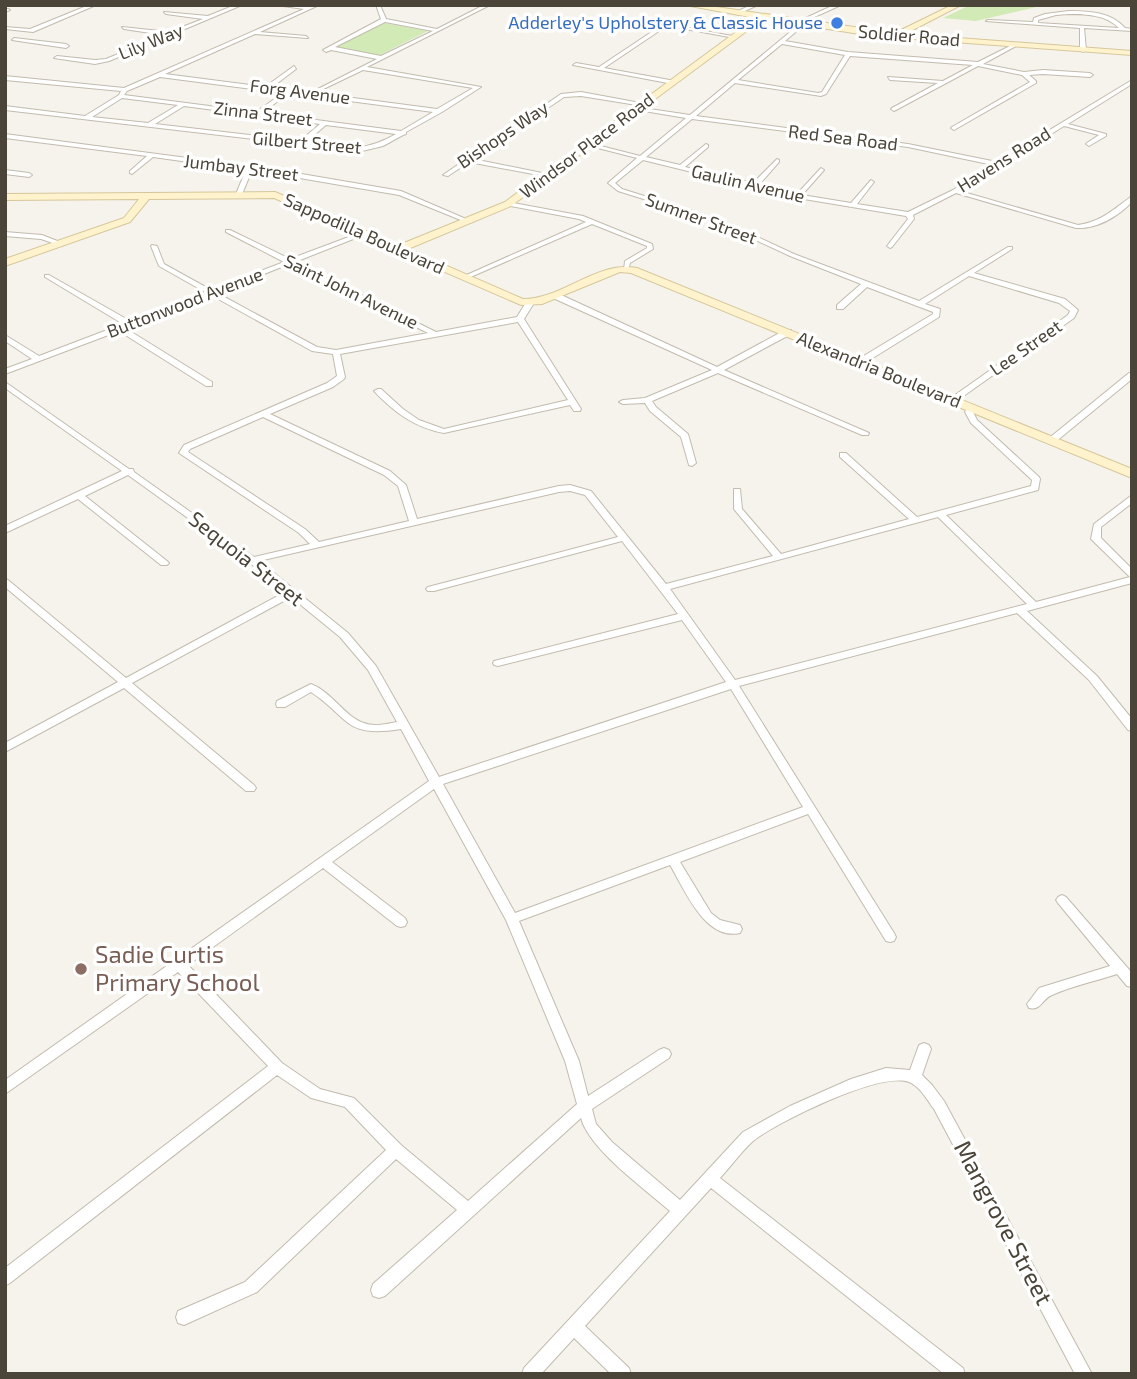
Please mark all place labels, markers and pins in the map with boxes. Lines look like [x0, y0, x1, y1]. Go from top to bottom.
place label: Adderley's Upholstery & Classic House [508, 11, 823, 33]
marker: Adderley's Upholstery & Classic House [829, 15, 845, 31]
place label: Sadie Curtis Primary School [95, 939, 260, 996]
marker: Sadie Curtis Primary School [73, 961, 89, 977]

